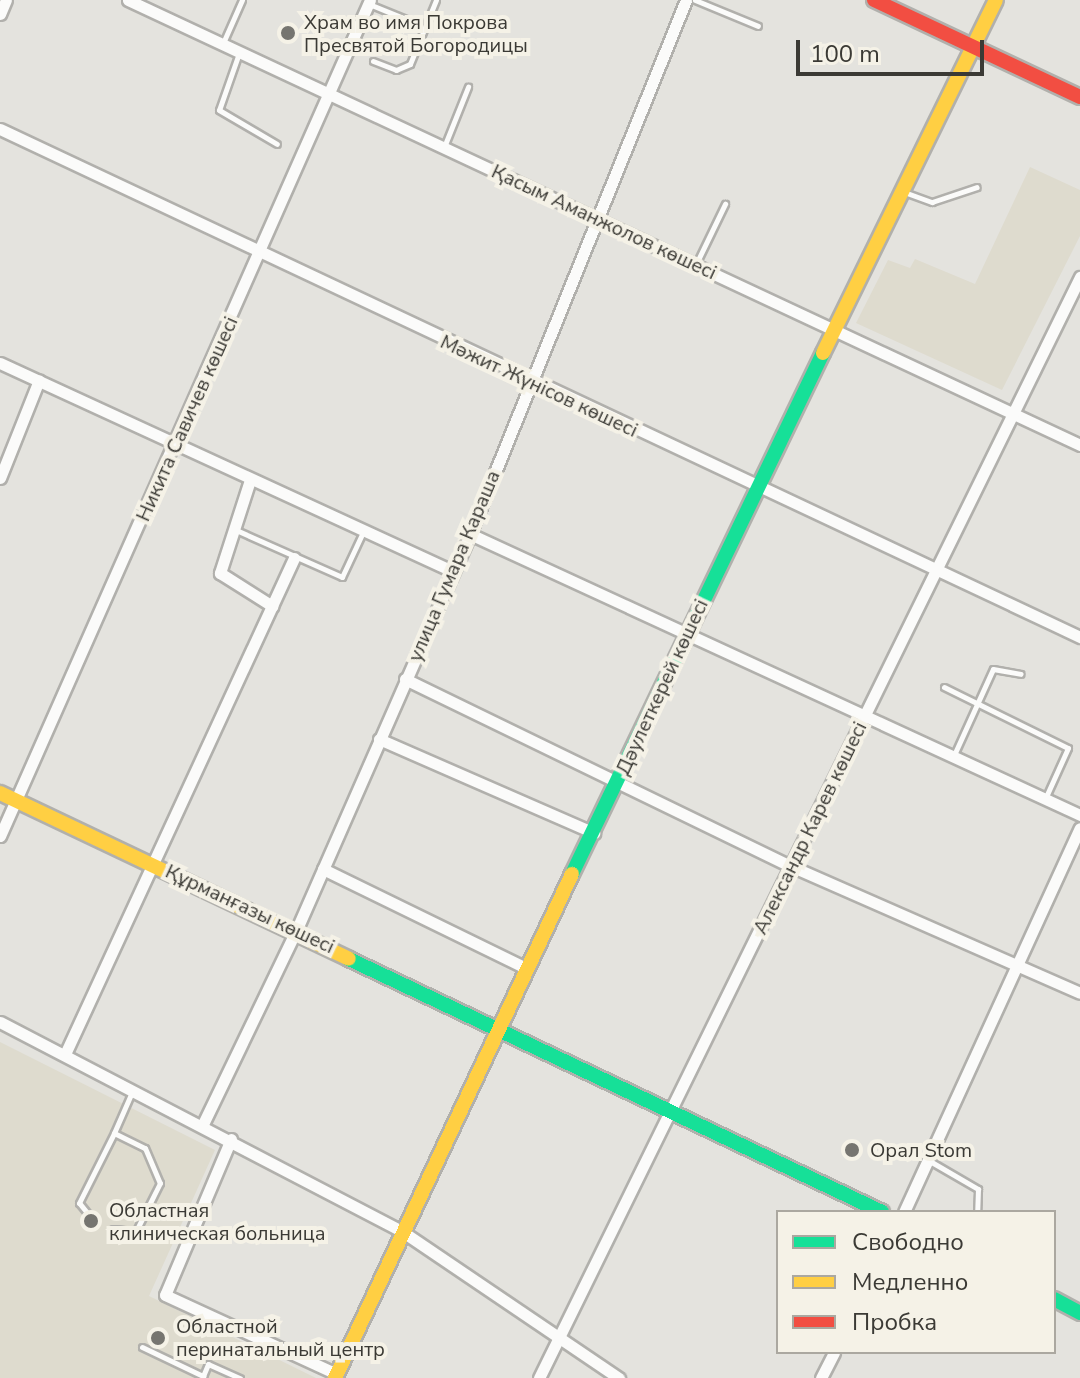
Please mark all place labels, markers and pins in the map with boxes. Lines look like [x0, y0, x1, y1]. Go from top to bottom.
place label: Храм во имя Покрова Пресвятой Богородицы [304, 10, 528, 57]
marker: Храм во имя Покрова Пресвятой Богородицы [279, 24, 297, 42]
place label: Орал Stom [870, 1138, 972, 1162]
marker: Орал Stom [841, 1139, 863, 1161]
place label: Областная клиническая больница [109, 1198, 325, 1245]
marker: Областная клиническая больница [80, 1210, 102, 1232]
place label: Областной перинатальный центр [176, 1314, 385, 1361]
marker: Областной перинатальный центр [147, 1327, 169, 1349]

